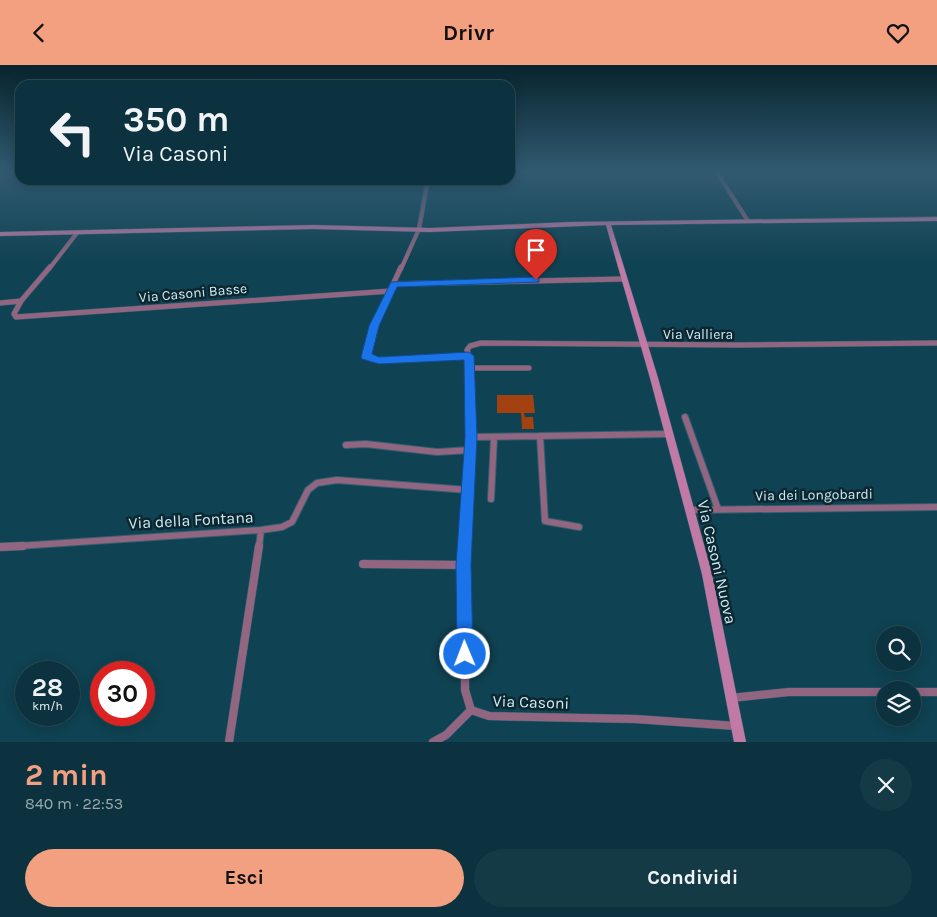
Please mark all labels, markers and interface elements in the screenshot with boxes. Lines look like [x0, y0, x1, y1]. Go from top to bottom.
icon: back [25, 19, 53, 47]
icon: heart [884, 19, 912, 47]
text: Drivr [443, 20, 494, 46]
text: 350 m [123, 99, 229, 140]
icon: left [40, 100, 105, 165]
text: Via Casoni [123, 141, 228, 167]
pin [515, 229, 557, 280]
icon: arrive [522, 236, 550, 264]
street label: Via Casoni Basse [138, 280, 248, 306]
street label: Via Valliera [663, 326, 733, 343]
street label: Via dei Longobardi [755, 485, 873, 505]
street label: Via Casoni Nuova [694, 498, 740, 626]
street label: Via della Fontana [128, 507, 254, 533]
map controls [876, 626, 921, 726]
button: search [876, 626, 921, 671]
position arrow [438, 627, 490, 679]
speed limit sign: 30 [90, 661, 155, 726]
text: 28 [32, 673, 63, 702]
button: layers [876, 681, 921, 726]
street label: Via Casoni [492, 691, 570, 713]
text: km/h [32, 699, 63, 713]
text: 2 min [25, 757, 108, 793]
button: close [860, 759, 912, 811]
text: 840 m · 22:53 [25, 794, 123, 813]
button: Esci [25, 849, 464, 907]
button: Condividi [474, 849, 912, 907]

